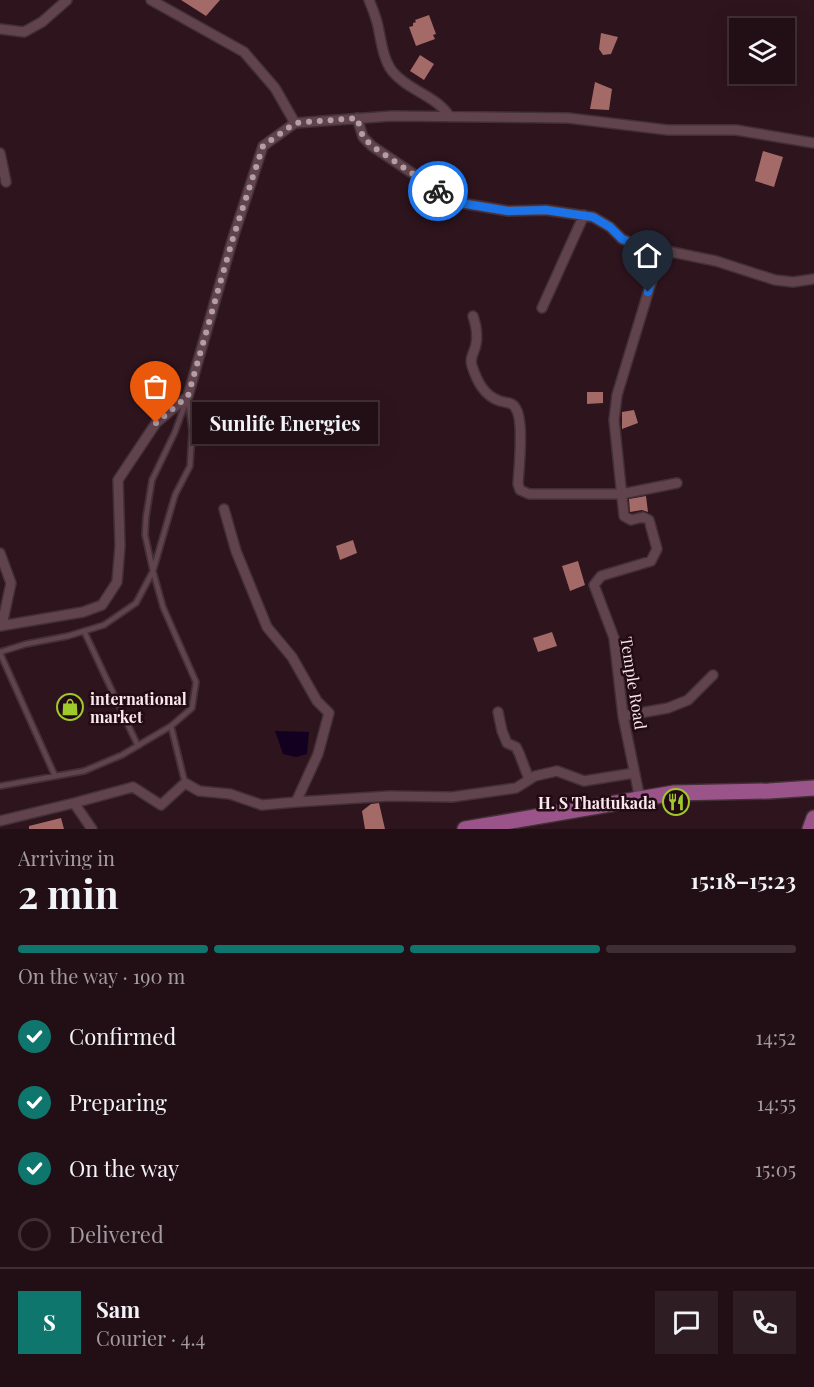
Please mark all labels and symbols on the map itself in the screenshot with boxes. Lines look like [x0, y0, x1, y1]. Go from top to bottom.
courier [408, 161, 468, 221]
pin [622, 230, 673, 292]
pin [130, 361, 181, 423]
callout: Sunlife Energies [192, 402, 378, 444]
street label: Temple Road [616, 635, 652, 731]
place label: international market [90, 688, 187, 727]
shop icon: international market [55, 692, 85, 722]
restaurant icon: H. S Thattukada [661, 787, 691, 817]
place label: H. S Thattukada [538, 792, 657, 813]

